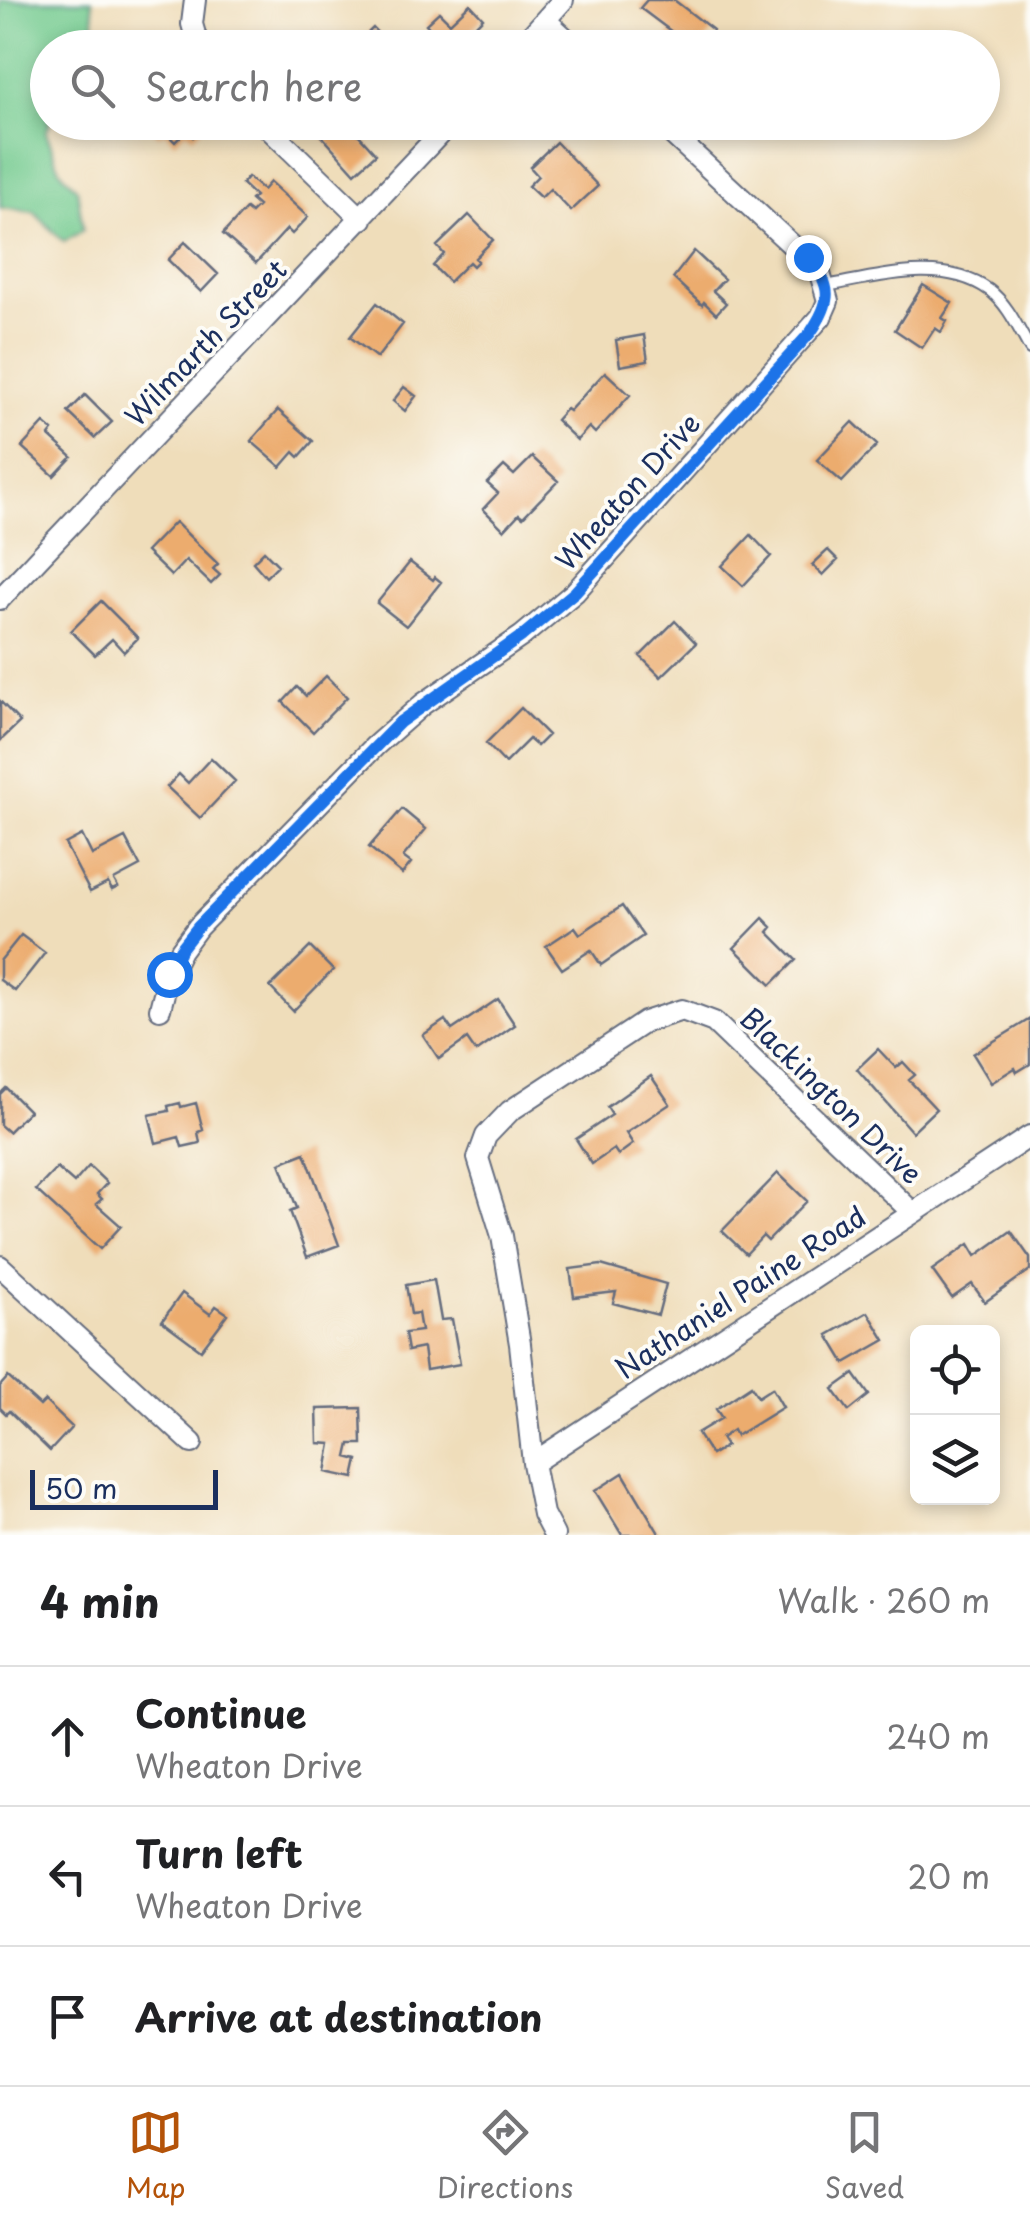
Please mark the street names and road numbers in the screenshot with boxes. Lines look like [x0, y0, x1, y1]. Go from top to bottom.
street label: Wilmarth Street [114, 249, 296, 435]
street label: Wheaton Drive [544, 403, 710, 579]
street label: Blackington Drive [731, 996, 933, 1193]
street label: Nathaniel Paine Road [606, 1194, 874, 1389]

